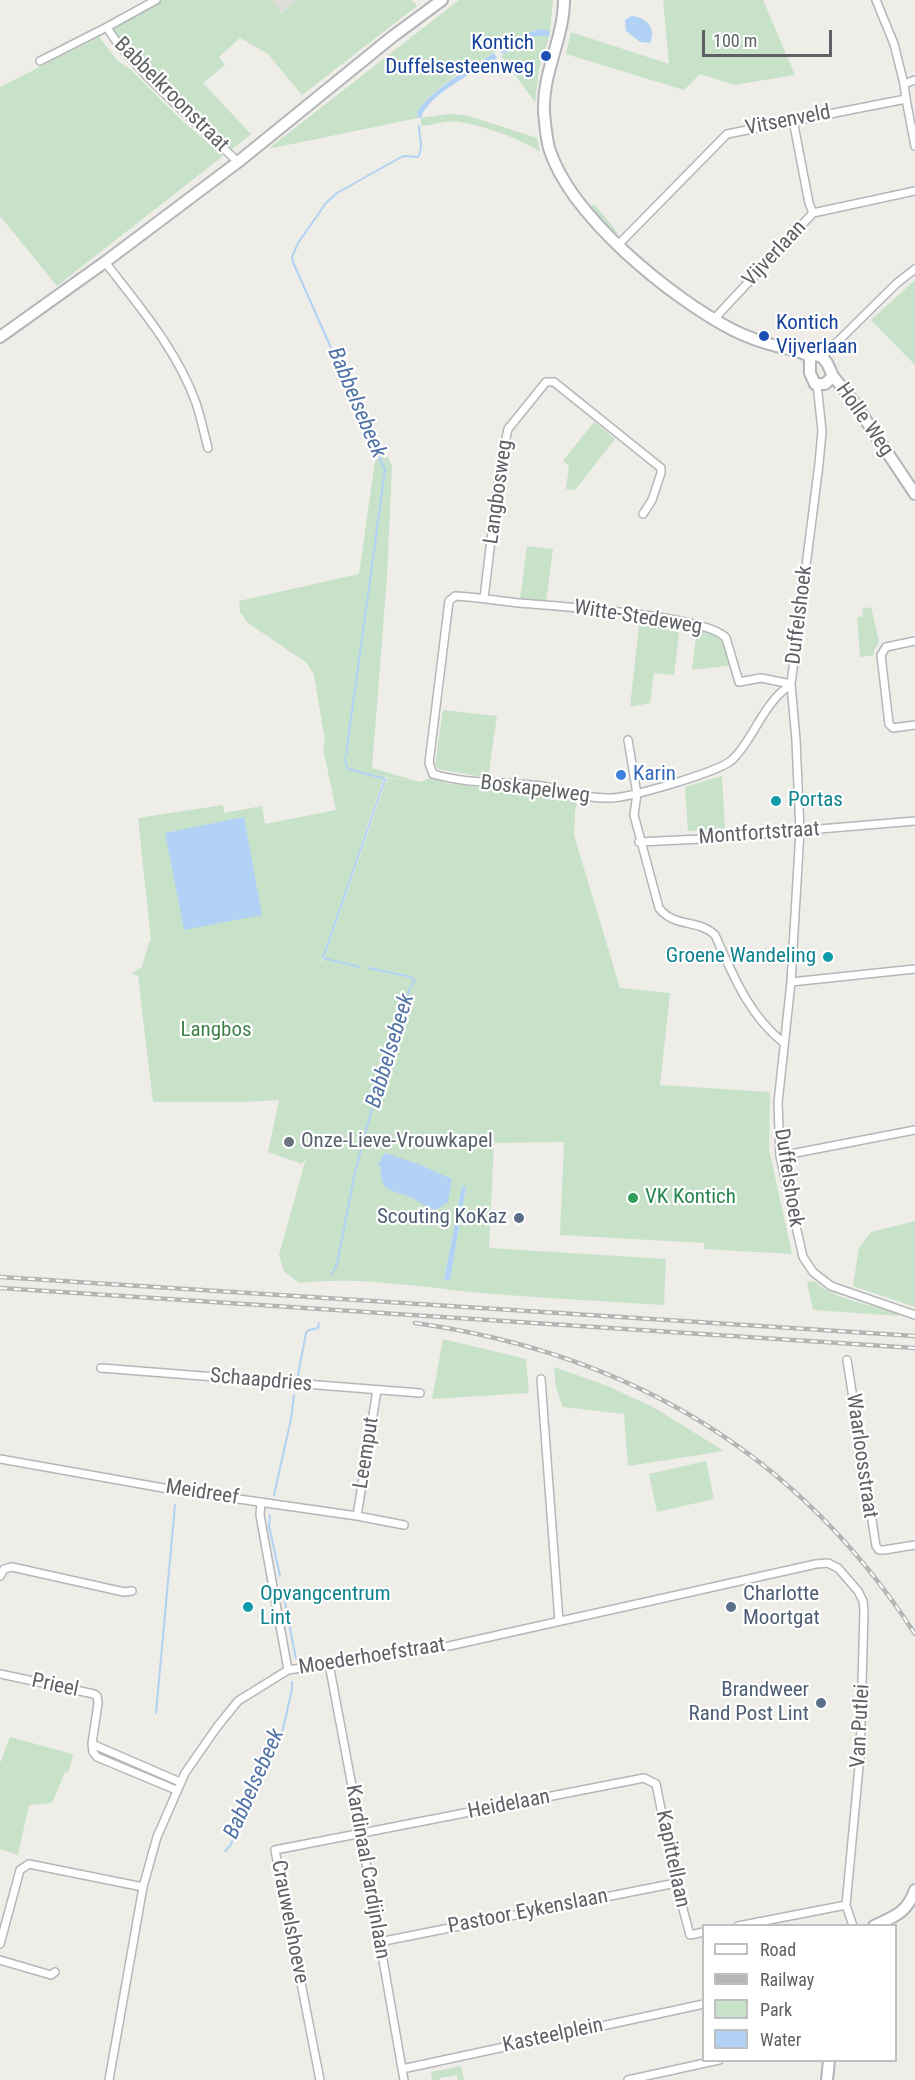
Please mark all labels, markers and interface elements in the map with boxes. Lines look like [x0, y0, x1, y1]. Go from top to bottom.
scale bar [705, 18, 836, 56]
text: 100 m [713, 30, 757, 51]
place label: Kontich Duffelsesteenweg [385, 31, 534, 81]
street label: Babbelkroonstraat [108, 32, 234, 158]
marker: Kontich Duffelsesteenweg [539, 49, 553, 63]
street label: Vitsenveld [743, 100, 833, 142]
street label: Vijverlaan [738, 216, 812, 292]
place label: Kontich Vijverlaan [776, 311, 857, 361]
marker: Kontich Vijverlaan [757, 329, 771, 343]
water label: Babbelsebeek [321, 344, 391, 462]
street label: Holle Weg [830, 378, 898, 462]
street label: Langbosweg [479, 438, 519, 546]
street label: Duffelshoek [781, 564, 819, 666]
street label: Witte-Stedeweg [572, 595, 704, 641]
place label: Karin [633, 762, 676, 788]
marker: Karin [614, 768, 628, 782]
street label: Boskapelweg [479, 771, 591, 809]
place label: Portas [788, 788, 843, 814]
marker: Portas [769, 794, 783, 808]
street label: Montfortstraat [698, 817, 820, 851]
place label: Groene Wandeling [666, 944, 816, 970]
marker: Groene Wandeling [821, 950, 835, 964]
water label: Babbelsebeek [361, 991, 421, 1111]
park label: Langbos [180, 1018, 252, 1044]
street label: Duffelshoek [768, 1127, 808, 1229]
place label: Onze-Lieve-Vrouwkapel [301, 1129, 493, 1155]
marker: Onze-Lieve-Vrouwkapel [282, 1135, 296, 1149]
place label: VK Kontich [645, 1185, 736, 1211]
marker: VK Kontich [626, 1191, 640, 1205]
place label: Scouting KoKaz [377, 1205, 507, 1231]
marker: Scouting KoKaz [512, 1211, 526, 1225]
street label: Schaapdries [209, 1364, 313, 1398]
street label: Waarloosstraat [840, 1392, 882, 1520]
street label: Leemput [349, 1415, 385, 1491]
street label: Meidreef [164, 1475, 240, 1511]
place label: Opvangcentrum Lint [260, 1582, 391, 1632]
place label: Charlotte Moortgat [743, 1582, 820, 1632]
marker: Opvangcentrum Lint [241, 1600, 255, 1614]
marker: Charlotte Moortgat [724, 1600, 738, 1614]
street label: Moederhoefstraat [297, 1633, 447, 1681]
street label: Prieel [29, 1669, 81, 1703]
place label: Brandweer Rand Post Lint [689, 1678, 809, 1728]
street label: Van Putlei [846, 1683, 876, 1769]
marker: Brandweer Rand Post Lint [814, 1696, 828, 1710]
water label: Babbelsebeek [219, 1725, 291, 1843]
street label: Kardinaal Cardijnlaan [339, 1783, 395, 1961]
street label: Heidelaan [466, 1785, 552, 1825]
street label: Kapittellaan [649, 1808, 695, 1910]
street label: Crauwelshoeve [265, 1858, 313, 1986]
street label: Pastoor Eykenslaan [446, 1884, 610, 1940]
legend [702, 1924, 897, 2062]
text: Road [760, 1939, 796, 1960]
text: Railway [760, 1969, 814, 1990]
text: Park [760, 1999, 792, 2020]
street label: Kasteelplein [501, 2013, 605, 2059]
text: Water [760, 2029, 801, 2050]

